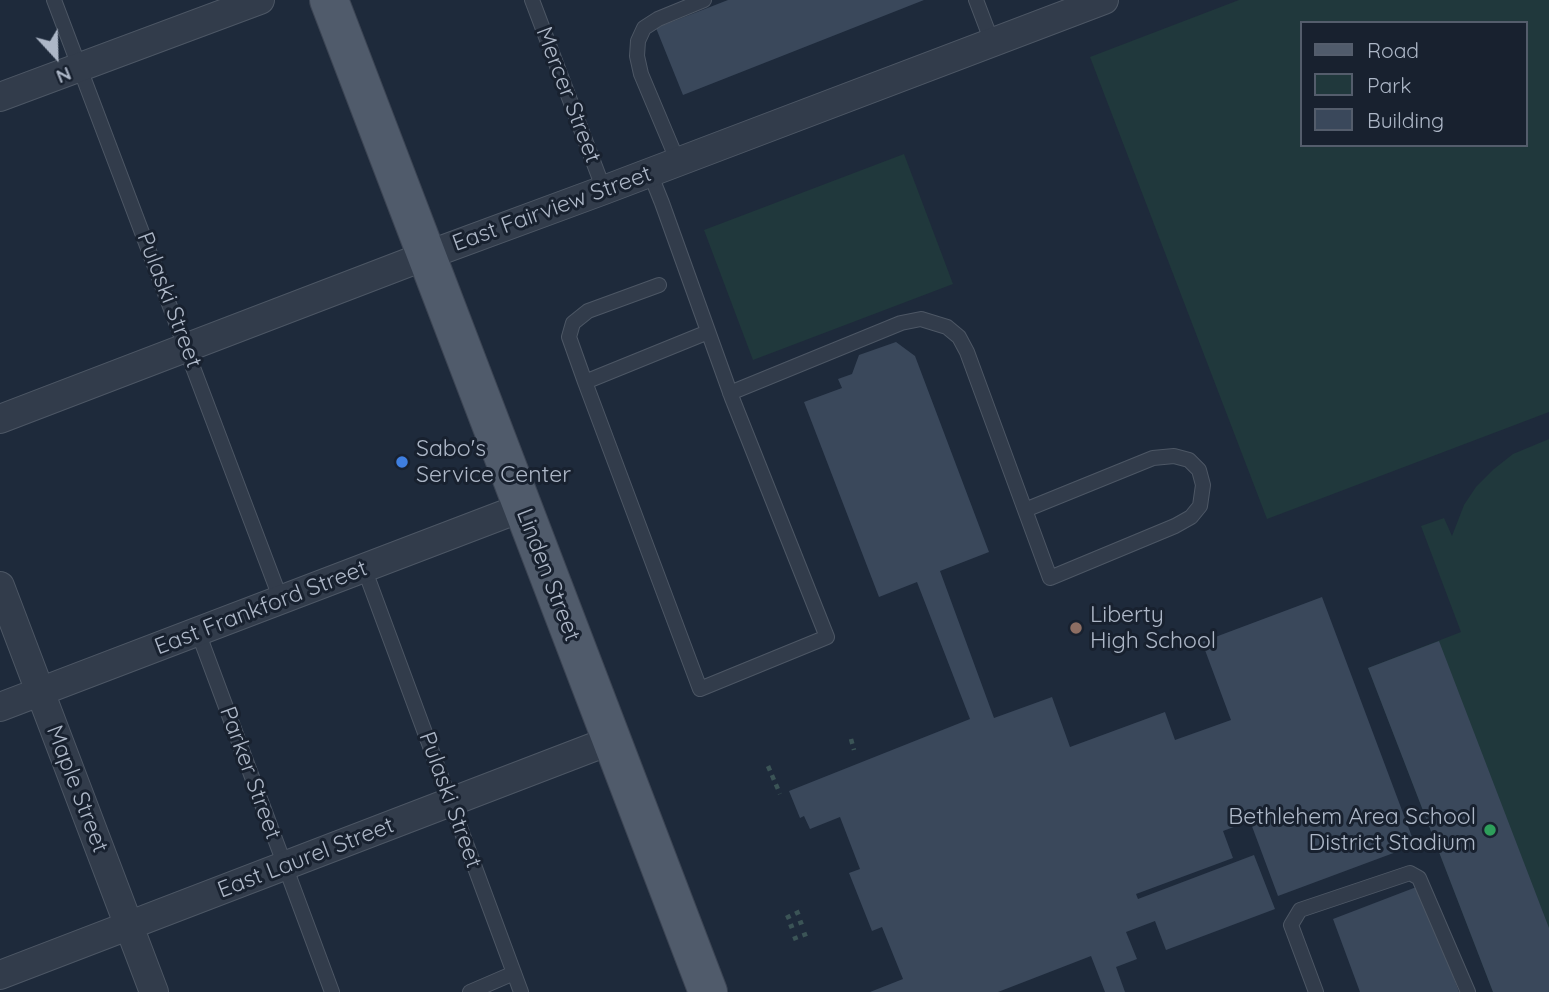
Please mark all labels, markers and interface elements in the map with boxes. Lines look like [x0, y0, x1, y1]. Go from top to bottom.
north arrow [21, 21, 91, 91]
legend [1300, 21, 1528, 147]
street label: Mercer Street [529, 23, 607, 167]
text: Road [1367, 37, 1419, 63]
text: N [53, 62, 75, 89]
text: Park [1367, 72, 1411, 98]
text: Building [1367, 107, 1444, 133]
street label: East Fairview Street [449, 160, 655, 258]
street label: Pulaski Street [130, 228, 208, 372]
place label: Sabo's Service Center [416, 435, 571, 489]
marker: Sabo's Service Center [394, 454, 410, 470]
street label: Linden Street [510, 505, 586, 645]
street label: East Frankford Street [151, 555, 371, 661]
place label: Liberty High School [1090, 601, 1216, 655]
marker: Liberty High School [1068, 620, 1084, 636]
street label: Parker Street [213, 703, 287, 843]
street label: Maple Street [40, 721, 114, 857]
street label: Pulaski Street [413, 728, 487, 872]
place label: Bethlehem Area School District Stadium [1228, 803, 1476, 857]
street label: East Laurel Street [214, 812, 398, 904]
marker: Bethlehem Area School District Stadium [1482, 822, 1498, 838]

